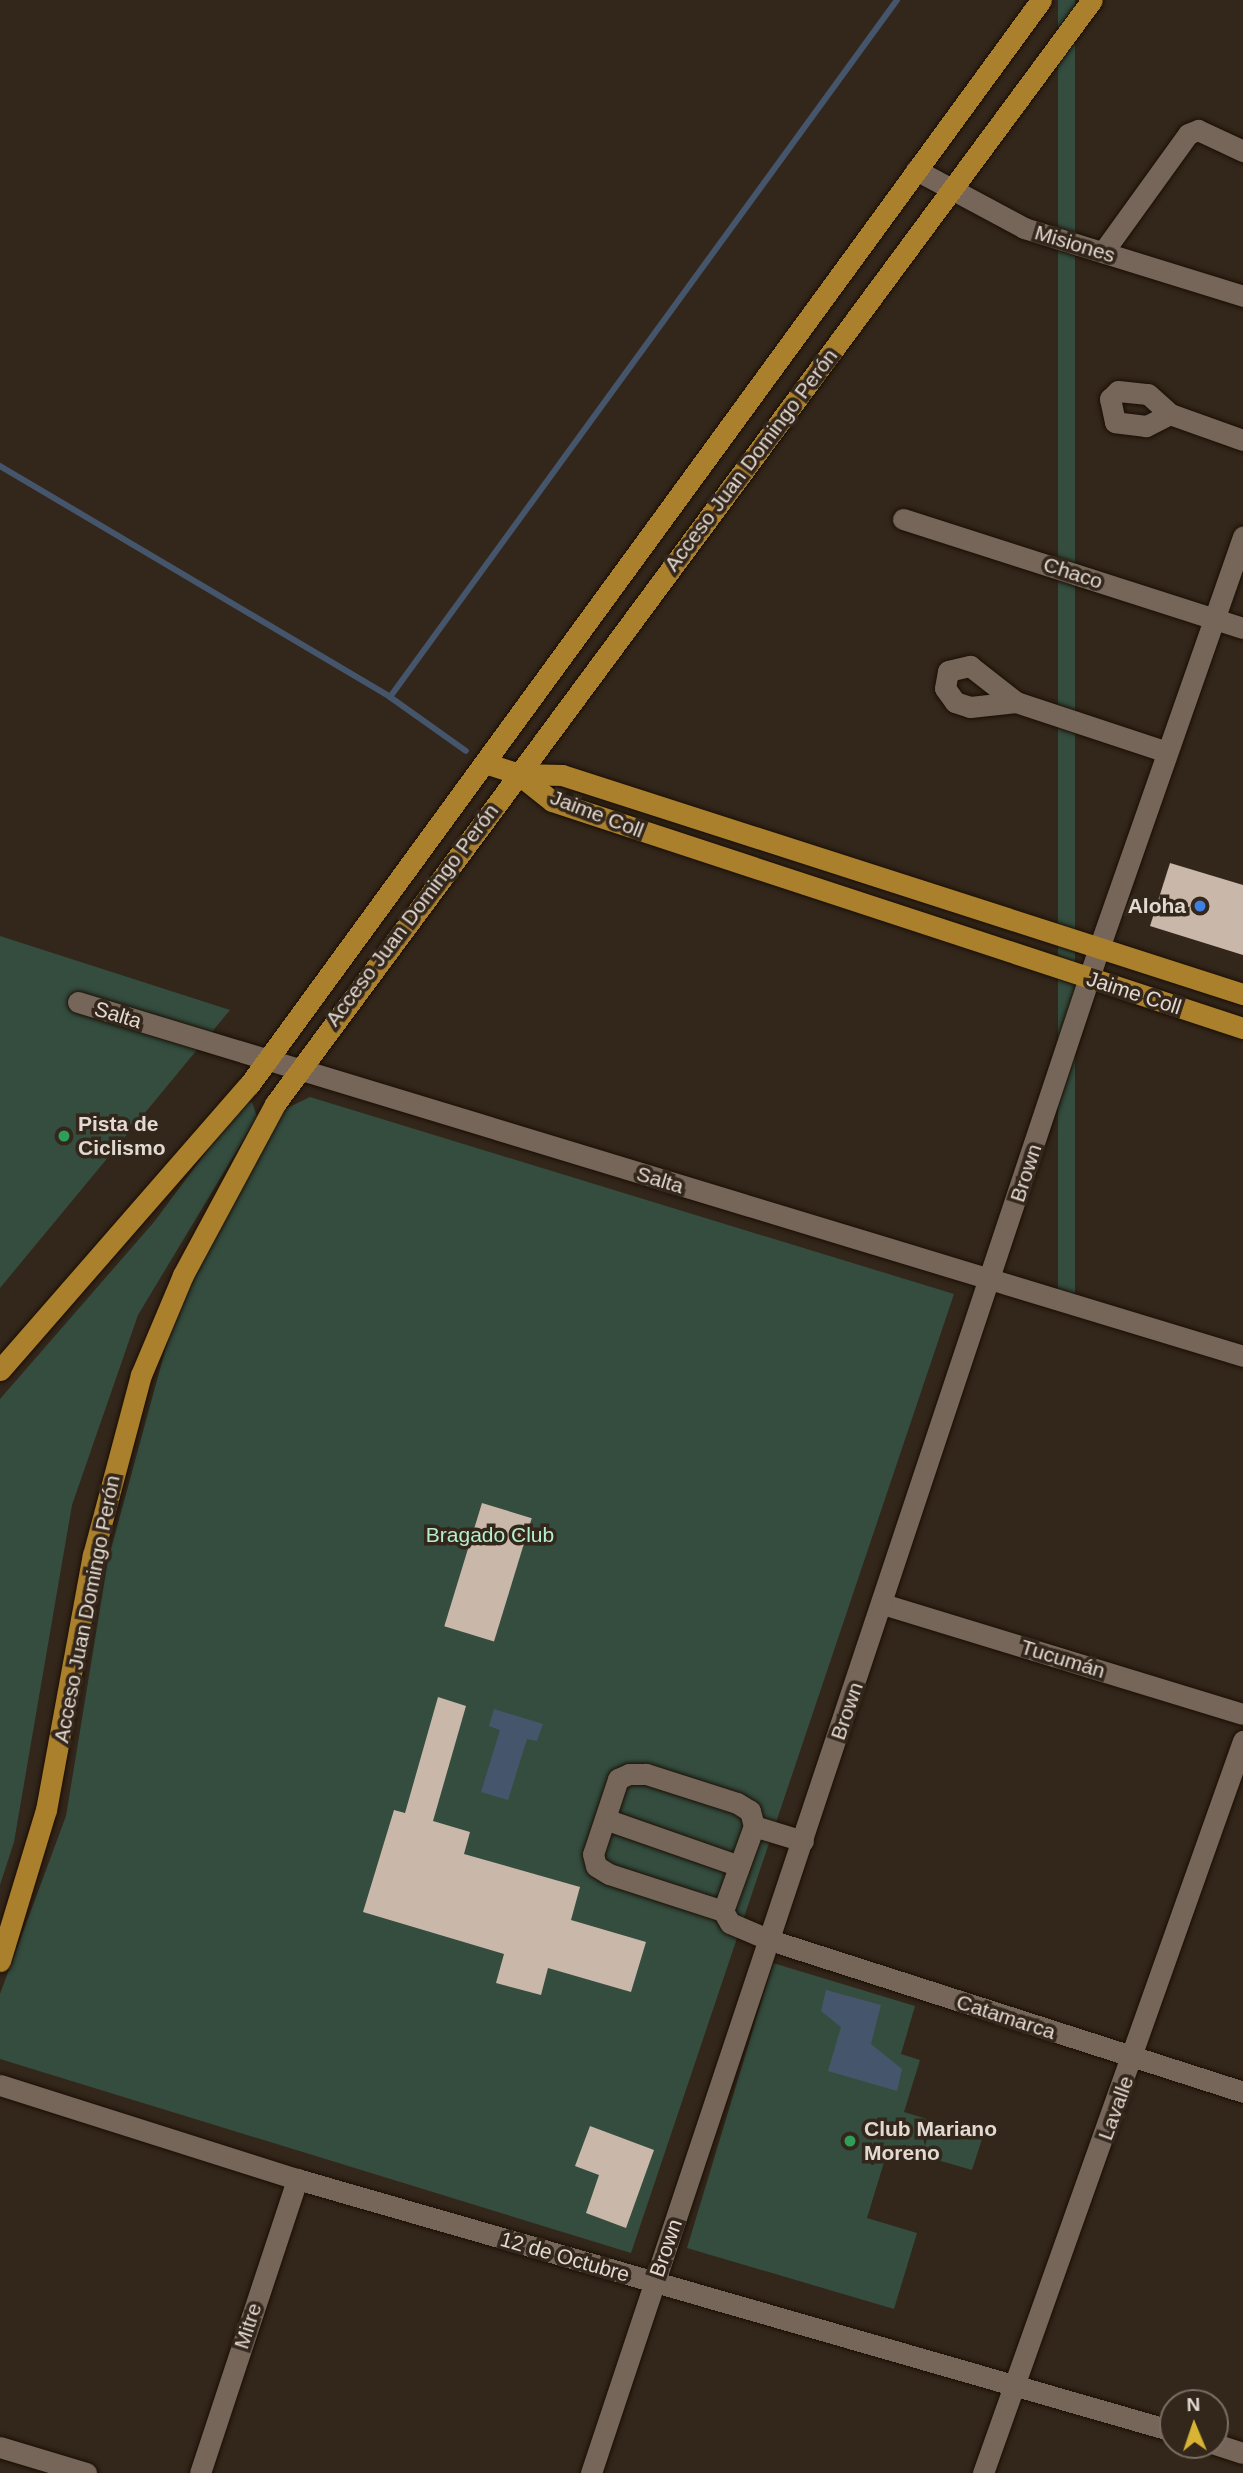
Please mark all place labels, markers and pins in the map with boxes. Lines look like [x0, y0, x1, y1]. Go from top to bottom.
place label: Aloha [1128, 893, 1186, 919]
marker: Aloha [1192, 898, 1208, 914]
place label: Pista de Ciclismo [78, 1111, 166, 1161]
marker: Pista de Ciclismo [56, 1128, 72, 1144]
place label: Club Mariano Moreno [864, 2116, 997, 2166]
marker: Club Mariano Moreno [842, 2133, 858, 2149]

